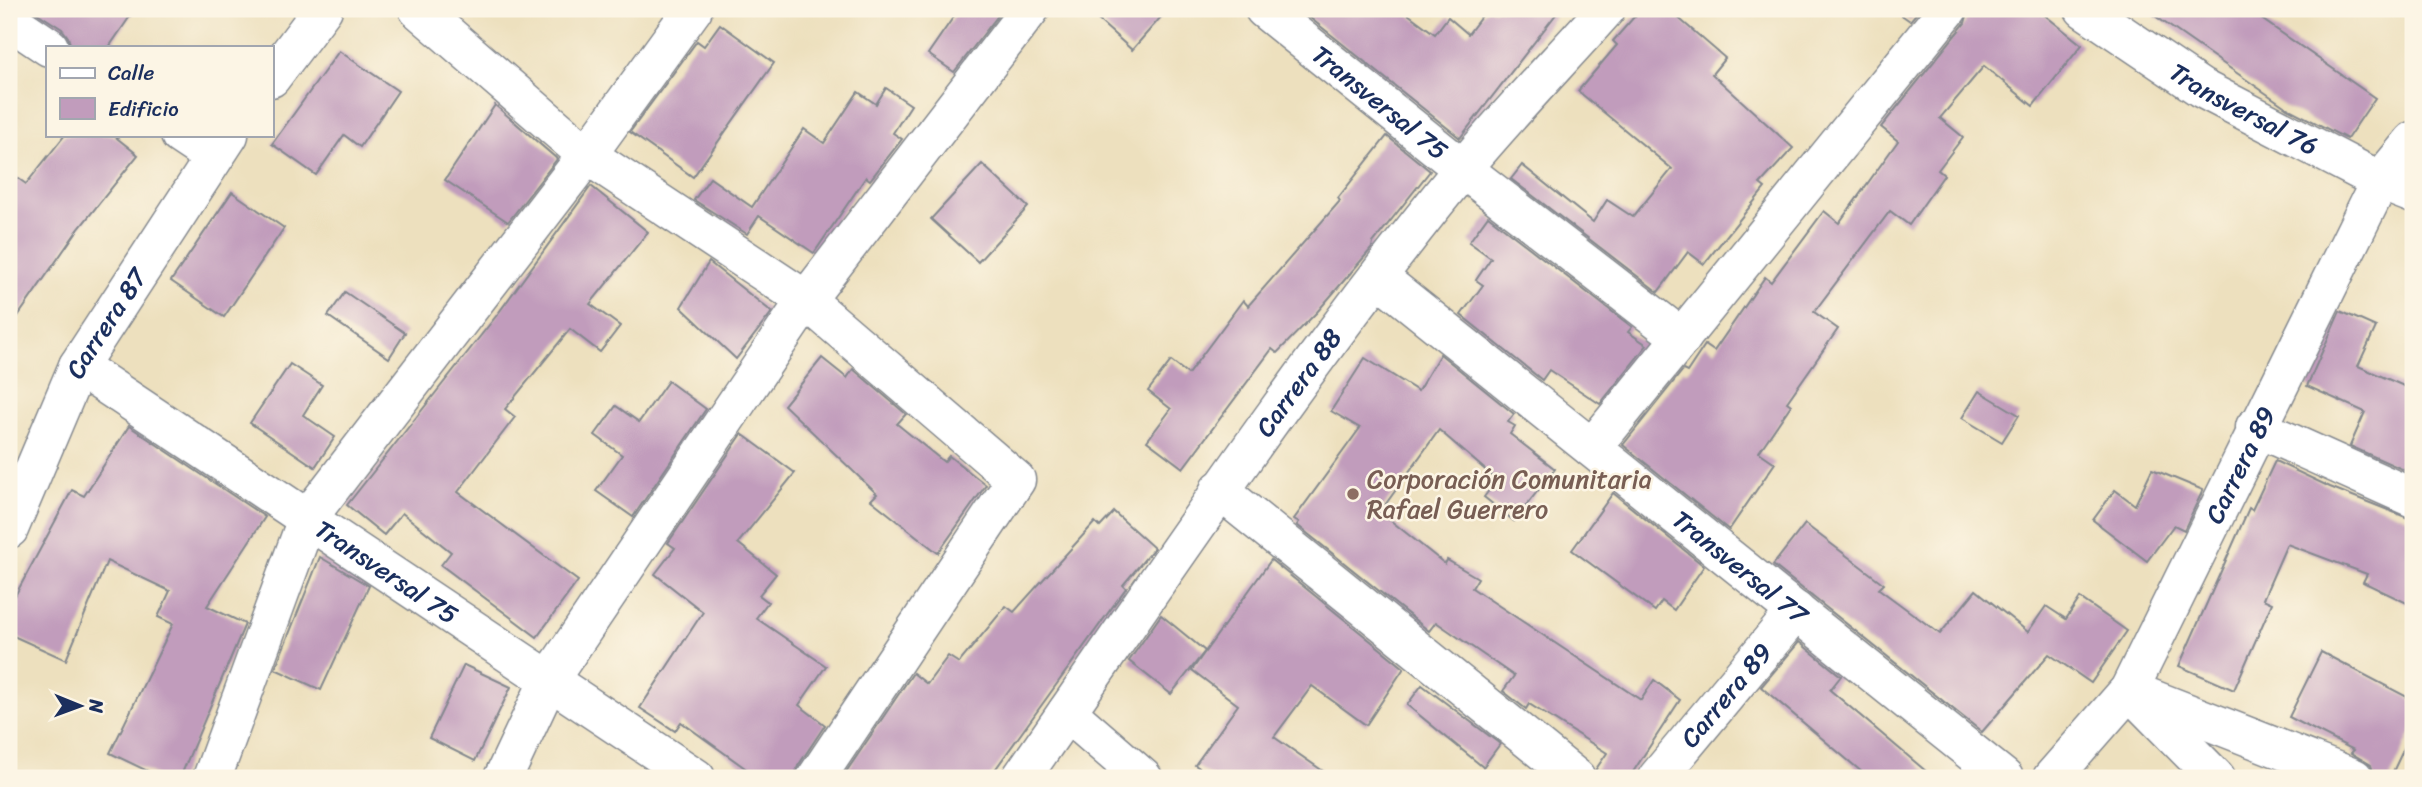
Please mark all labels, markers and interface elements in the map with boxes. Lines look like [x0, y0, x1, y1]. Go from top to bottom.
street label: Transversal 75 [1301, 33, 1459, 172]
legend [46, 46, 273, 136]
street label: Transversal 76 [2160, 50, 2327, 168]
text: Calle [108, 54, 155, 92]
text: Edificio [108, 90, 179, 128]
street label: Carrera 87 [52, 257, 161, 386]
street label: Carrera 88 [1243, 318, 1354, 447]
street label: Carrera 89 [2192, 398, 2289, 532]
place label: Corporación Comunitaria Rafael Guerrero [1367, 456, 1652, 532]
marker: Corporación Comunitaria Rafael Guerrero [1345, 486, 1361, 502]
street label: Transversal 77 [1662, 498, 1820, 638]
street label: Transversal 75 [305, 507, 468, 637]
street label: Carrera 89 [1668, 632, 1784, 758]
north arrow [46, 672, 116, 742]
text: N [80, 698, 113, 714]

